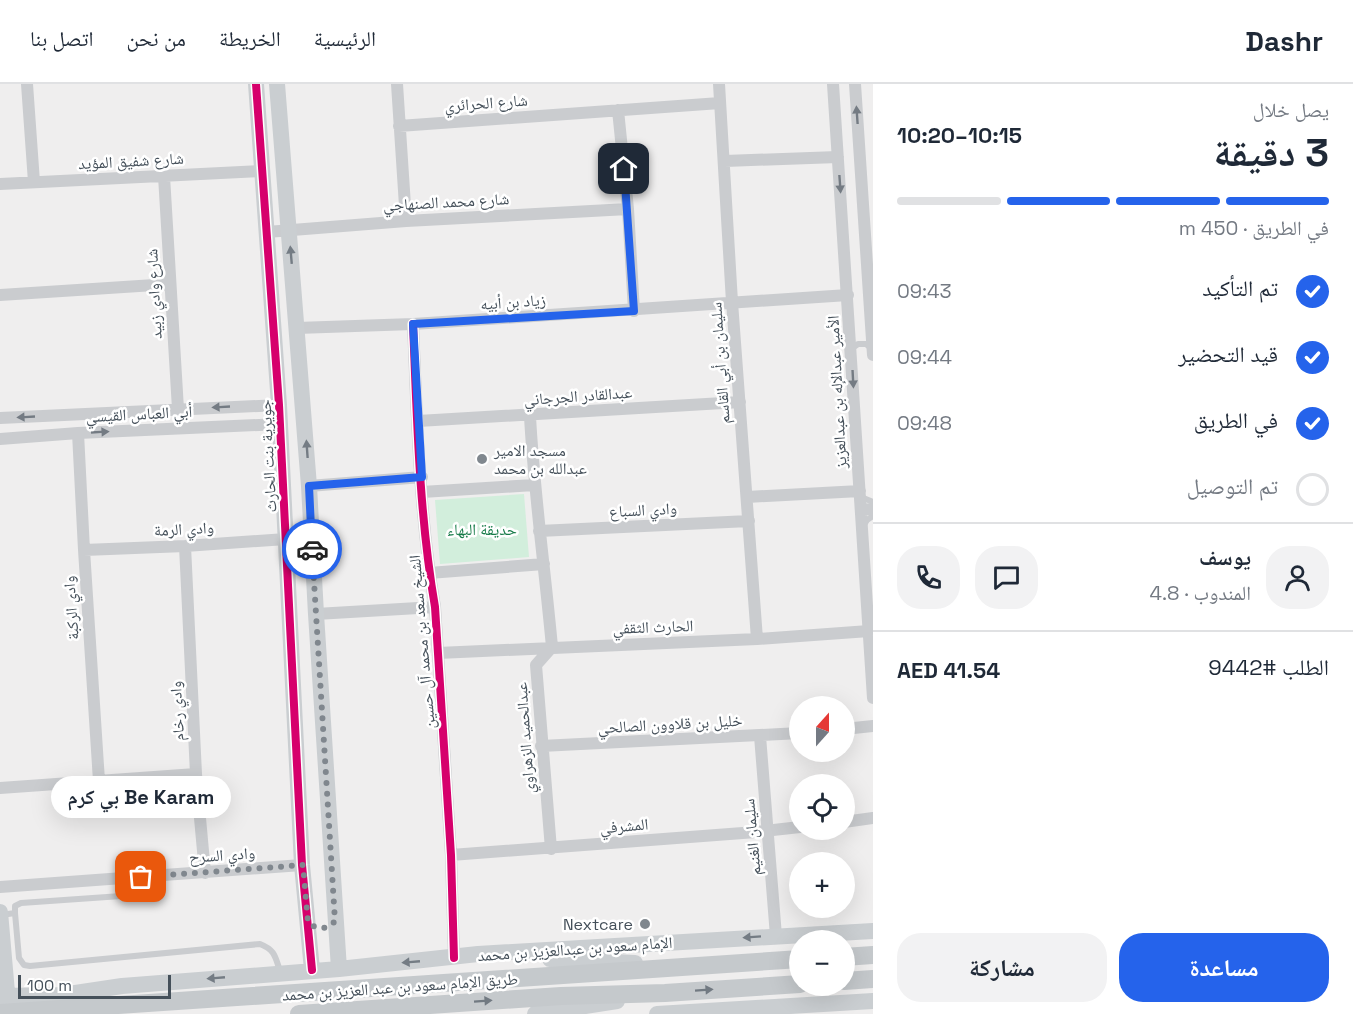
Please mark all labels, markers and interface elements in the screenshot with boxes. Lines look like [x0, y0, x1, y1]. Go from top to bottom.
text: Dashr [1245, 23, 1323, 59]
text: اتصل بنا [30, 25, 94, 52]
text: من نحن [127, 25, 186, 52]
text: الخريطة [219, 25, 281, 52]
text: الرئيسية [314, 25, 376, 52]
street label: شارع الحرائري [444, 90, 528, 118]
text: يصل خلال [1253, 97, 1329, 123]
one-way arrow [853, 106, 862, 125]
text: 10:15–10:20 [897, 121, 1022, 149]
text: 3 دقيقة [1213, 128, 1329, 177]
pin [598, 143, 649, 194]
street label: شارع شفيق المؤيد [78, 148, 184, 174]
icon: home [607, 152, 640, 185]
one-way arrow [835, 175, 845, 194]
street label: شارع محمد الصنهاجي [382, 188, 510, 218]
text: في الطريق · 450 m [1179, 215, 1329, 241]
one-way arrow [286, 245, 296, 264]
street label: شارع وادي زبيد [141, 248, 169, 340]
text: تم التأكيد [1202, 274, 1278, 302]
icon: check [1296, 275, 1329, 308]
text: 09:43 [897, 278, 952, 304]
street label: زياد بن أبيه [480, 289, 546, 315]
street label: سليمان بن أبي القاسم [705, 301, 737, 425]
street label: الأمير عبدالإله بن عبدالعزيز [823, 315, 852, 470]
text: قيد التحضير [1178, 340, 1278, 368]
icon: check [1296, 341, 1329, 374]
text: 09:44 [897, 344, 952, 370]
one-way arrow [849, 369, 858, 388]
street label: عبدالقادر الجرجاني [523, 382, 633, 412]
street label: جويرية بنت الحارث [255, 399, 281, 513]
street label: أبي العباس القيسي [85, 401, 193, 429]
one-way arrow [211, 403, 230, 412]
text: في الطريق [1194, 406, 1278, 434]
icon: check [1296, 407, 1329, 440]
text: 09:48 [897, 410, 952, 436]
one-way arrow [17, 412, 36, 421]
one-way arrow [91, 428, 110, 437]
one-way arrow [302, 440, 311, 459]
place label: مسجد الامير عبدالله بن محمد [493, 440, 587, 479]
marker: مسجد الامير عبدالله بن محمد [475, 452, 489, 466]
text: تم التوصيل [1187, 472, 1278, 500]
street label: وادي السباع [608, 498, 678, 524]
street label: وادي الرمة [153, 517, 215, 543]
courier [282, 519, 342, 579]
park label: حديقة البهاء [447, 519, 517, 540]
icon: car [296, 533, 329, 566]
text: يوسف [1199, 543, 1251, 571]
button: phone [897, 546, 960, 609]
button: chat [975, 546, 1038, 609]
button: person [1266, 546, 1329, 609]
street label: الشيخ سعد بن محمد آل حسين [404, 554, 440, 730]
street label: وادي الركبة [58, 575, 86, 641]
text: المندوب · 4.8 [1150, 580, 1251, 606]
street label: الحارث الثقفي [612, 615, 694, 641]
text: الطلب #9442 [1208, 653, 1329, 681]
text: AED 41.54 [897, 656, 1000, 684]
street label: وادي رخام [165, 680, 191, 742]
street label: عبدالحميد الزهراوي [511, 681, 541, 794]
north arrow [789, 696, 855, 762]
map controls [789, 696, 855, 996]
street label: خليل بن قلاوون الصالحي [597, 710, 743, 740]
button: locate [789, 774, 855, 840]
callout: Be Karam بي كرم [51, 775, 231, 817]
text: Be Karam بي كرم [68, 784, 214, 810]
street label: سليمان الغنيم [738, 798, 766, 876]
street label: المشرفي [599, 813, 649, 841]
street label: وادي السرح [188, 842, 256, 870]
pin [115, 851, 166, 902]
button: + [789, 852, 855, 918]
icon: bag [124, 860, 157, 893]
place label: Nextcare [563, 914, 633, 935]
marker: Nextcare [638, 917, 652, 931]
button: − [789, 930, 855, 996]
street label: الإمام سعود بن عبدالعزيز بن محمد [477, 932, 673, 966]
one-way arrow [742, 932, 761, 942]
button: مشاركة [897, 933, 1107, 1002]
button: مساعدة [1119, 933, 1329, 1002]
one-way arrow [401, 957, 420, 967]
street label: طريق الإمام سعود بن عبد العزيز بن محمد [281, 968, 519, 1006]
scale bar [18, 972, 171, 1000]
one-way arrow [207, 973, 226, 983]
text: 100 m [27, 975, 72, 996]
one-way arrow [694, 986, 713, 995]
one-way arrow [473, 997, 492, 1006]

